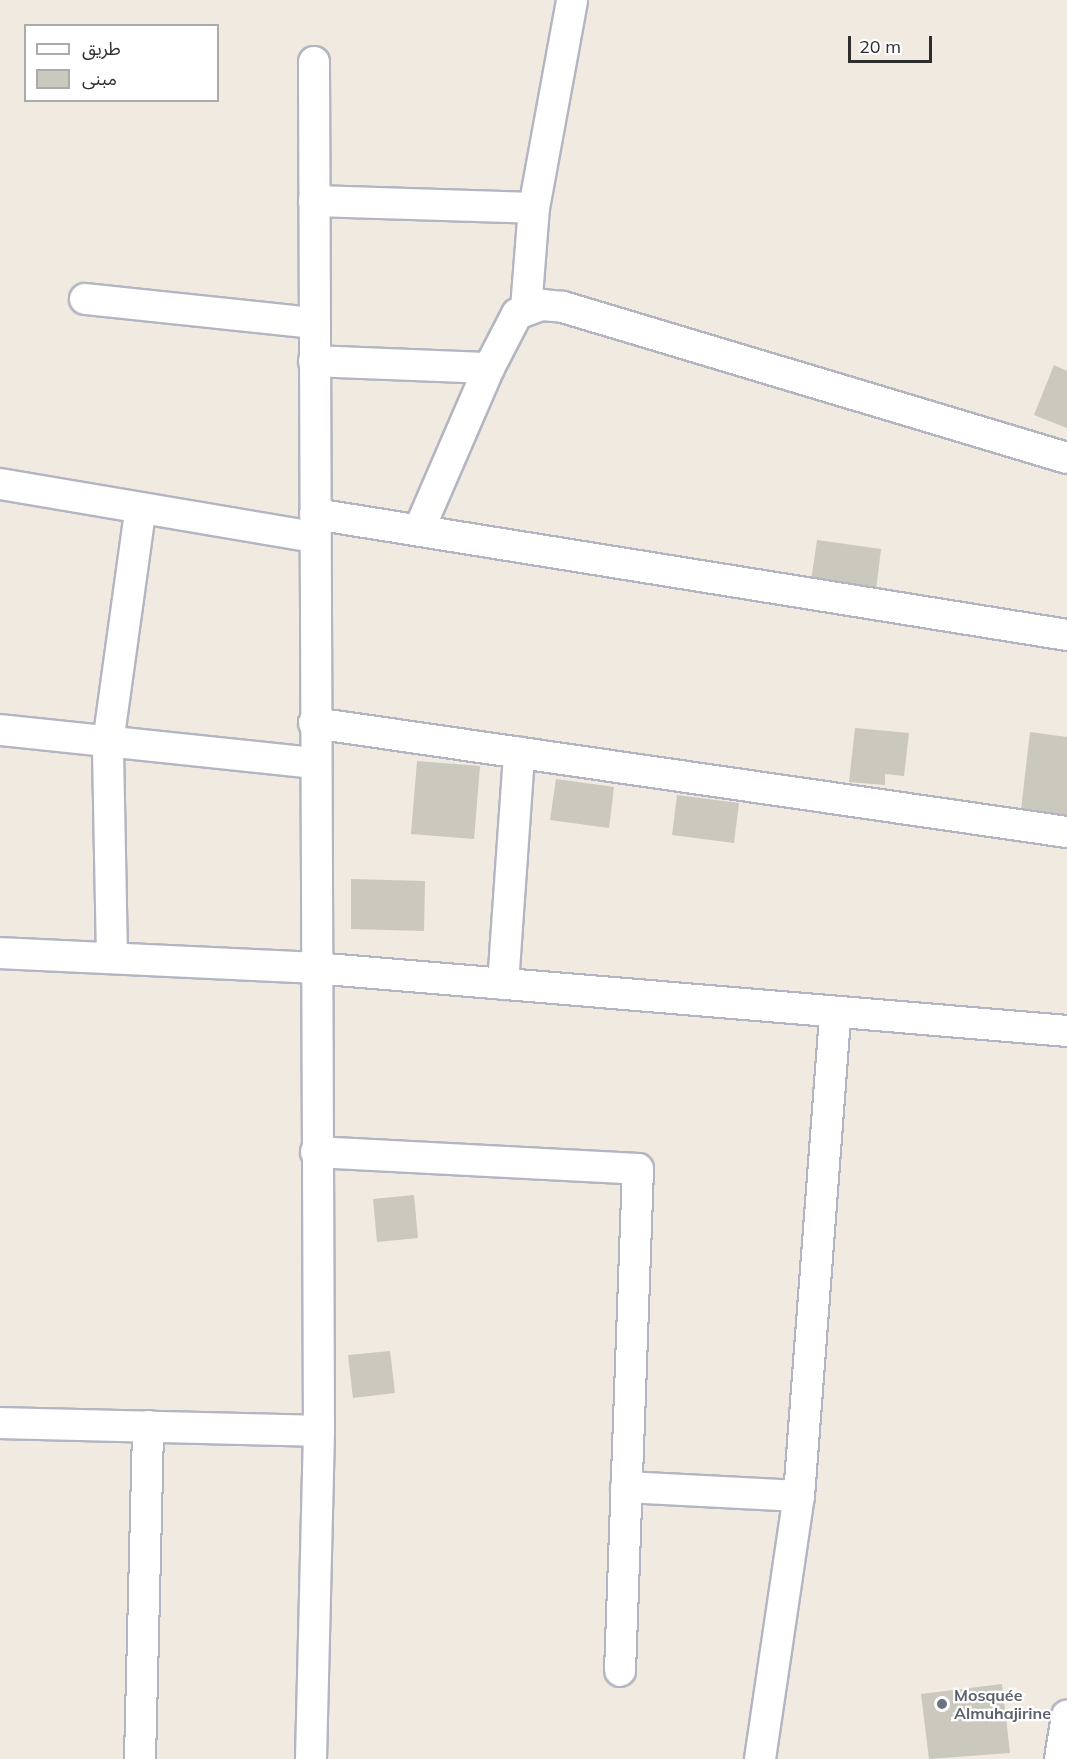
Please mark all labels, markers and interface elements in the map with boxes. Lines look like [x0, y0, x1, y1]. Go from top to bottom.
legend [24, 24, 219, 102]
scale bar [851, 24, 935, 62]
text: 20 m [859, 35, 901, 58]
text: طريق [82, 37, 121, 60]
text: مبنى [82, 67, 117, 90]
place label: Mosquée Almuhajirine [954, 1685, 1051, 1723]
marker: Mosquée Almuhajirine [935, 1697, 949, 1711]

